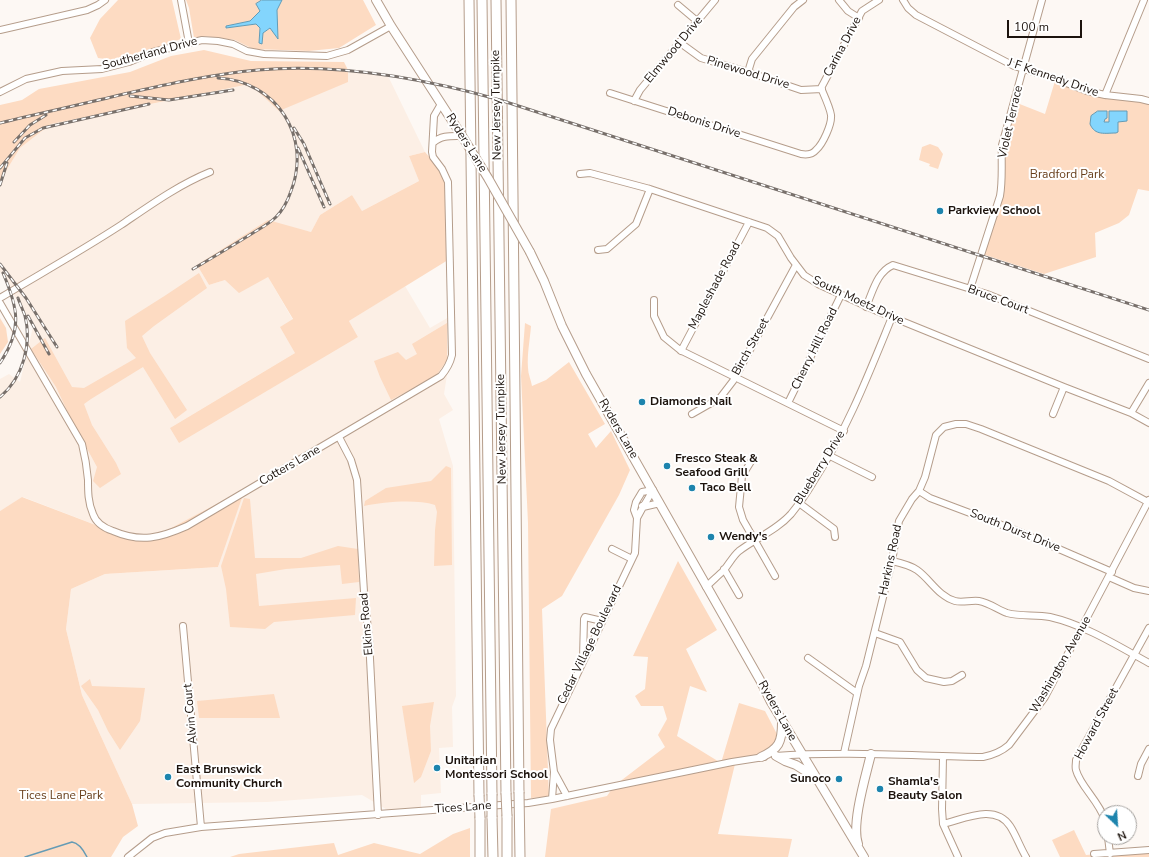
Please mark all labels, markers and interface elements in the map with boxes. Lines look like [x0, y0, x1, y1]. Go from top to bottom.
scale bar [1009, 12, 1084, 38]
street label: Elmwood Drive [642, 14, 706, 86]
street label: Carina Drive [821, 14, 865, 80]
text: 100 m [1014, 19, 1049, 35]
street label: Southerland Drive [101, 34, 199, 74]
street label: New Jersey Turnpike [489, 50, 505, 160]
street label: Pinewood Drive [705, 54, 791, 92]
street label: J F Kennedy Drive [1006, 56, 1100, 100]
street label: Violet Terrace [996, 84, 1026, 160]
street label: Debonis Drive [666, 104, 742, 142]
street label: Ryders Lane [442, 111, 490, 175]
park label: Bradford Park [1030, 168, 1104, 182]
place label: Parkview School [948, 204, 1040, 218]
marker: Parkview School [935, 206, 945, 216]
street label: Mapleshade Road [686, 240, 744, 332]
street label: South Moetz Drive [810, 273, 906, 329]
street label: Bruce Court [966, 282, 1030, 318]
street label: Cherry Hill Road [789, 306, 841, 392]
street label: Birch Street [729, 316, 773, 378]
street label: New Jersey Turnpike [494, 374, 510, 484]
place label: Diamonds Nail [650, 395, 732, 409]
street label: Ryders Lane [595, 397, 641, 461]
marker: Diamonds Nail [637, 397, 647, 407]
street label: Blueberry Drive [791, 428, 849, 508]
street label: Cotters Lane [257, 443, 323, 489]
place label: Fresco Steak & Seafood Grill [675, 452, 758, 480]
marker: Fresco Steak & Seafood Grill [662, 461, 672, 471]
place label: Taco Bell [700, 481, 751, 495]
marker: Taco Bell [687, 483, 697, 493]
street label: South Durst Drive [968, 506, 1062, 556]
street label: Harkins Road [876, 523, 906, 597]
place label: Wendy's [719, 530, 767, 544]
marker: Wendy's [706, 532, 716, 542]
street label: Cedar Village Boulevard [555, 583, 625, 707]
street label: Elkins Road [357, 592, 377, 656]
street label: Washington Avenue [1027, 614, 1095, 716]
street label: Ryders Lane [755, 678, 799, 744]
street label: Alvin Court [181, 683, 201, 745]
street label: Howard Street [1072, 686, 1122, 762]
place label: Unitarian Montessori School [445, 754, 548, 782]
place label: East Brunswick Community Church [176, 763, 282, 791]
marker: Unitarian Montessori School [432, 763, 442, 773]
marker: East Brunswick Community Church [163, 772, 173, 782]
place label: Sunoco [790, 772, 831, 786]
marker: Sunoco [834, 774, 844, 784]
place label: Shamla's Beauty Salon [888, 775, 962, 803]
marker: Shamla's Beauty Salon [875, 784, 885, 794]
park label: Tices Lane Park [19, 789, 103, 803]
street label: Tices Lane [434, 799, 492, 817]
north arrow [1097, 805, 1137, 845]
text: N [1115, 827, 1129, 844]

